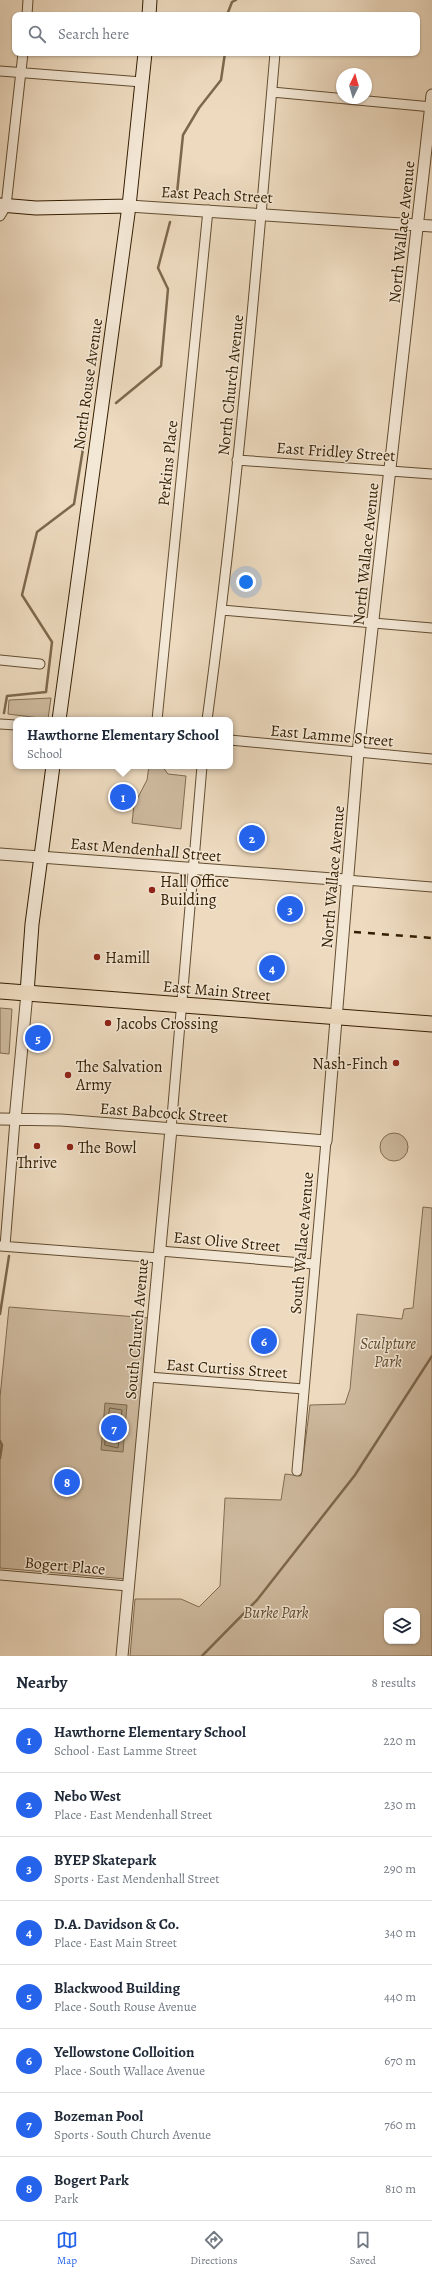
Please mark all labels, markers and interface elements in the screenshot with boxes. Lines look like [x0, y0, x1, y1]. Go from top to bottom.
search box [12, 12, 420, 56]
icon: search [26, 23, 48, 45]
text: Search here [58, 24, 129, 44]
north arrow [336, 68, 372, 104]
street label: North Wallace Avenue [384, 160, 420, 304]
street label: East Peach Street [160, 181, 273, 209]
street label: North Church Avenue [213, 314, 249, 457]
street label: North Rouse Avenue [68, 317, 108, 451]
street label: Perkins Place [153, 419, 183, 507]
street label: East Fridley Street [276, 437, 396, 467]
street label: North Wallace Avenue [348, 482, 384, 626]
your location [236, 572, 256, 592]
popup [13, 717, 233, 769]
street label: East Lamme Street [270, 720, 394, 752]
text: Hawthorne Elementary School [27, 725, 219, 745]
text: School [27, 745, 62, 762]
pin: 1 [110, 782, 136, 812]
street label: North Wallace Avenue [316, 805, 350, 949]
pin: 2 [239, 823, 265, 853]
street label: East Mendenhall Street [69, 832, 222, 868]
place label: Hall Office Building [160, 871, 229, 911]
marker: Hall Office Building [147, 885, 157, 895]
pin: 3 [277, 894, 303, 924]
place label: Hamill [105, 947, 150, 969]
marker: Hamill [92, 952, 102, 962]
pin: 4 [259, 953, 285, 983]
street label: East Main Street [162, 975, 272, 1007]
place label: Jacobs Crossing [116, 1013, 218, 1035]
marker: Jacobs Crossing [103, 1018, 113, 1028]
pin: 5 [25, 1023, 51, 1053]
place label: Nash-Finch [312, 1053, 388, 1075]
place label: The Salvation Army [75, 1056, 163, 1096]
marker: Nash-Finch [391, 1058, 401, 1068]
marker: The Salvation Army [63, 1070, 73, 1080]
street label: East Babcock Street [99, 1098, 229, 1128]
place label: The Bowl [78, 1137, 137, 1159]
marker: Thrive [32, 1141, 42, 1151]
marker: The Bowl [65, 1142, 75, 1152]
place label: Thrive [17, 1152, 57, 1174]
street label: South Wallace Avenue [285, 1171, 319, 1315]
street label: East Olive Street [172, 1226, 281, 1258]
street label: South Church Avenue [120, 1258, 154, 1400]
pin: 6 [251, 1326, 277, 1356]
park label: Sculpture Park [360, 1333, 416, 1373]
street label: East Curtiss Street [166, 1354, 288, 1384]
pin: 7 [101, 1413, 127, 1443]
pin: 8 [54, 1467, 80, 1497]
street label: Bogert Place [24, 1552, 106, 1580]
park label: Burke Park [243, 1602, 309, 1624]
map controls [384, 1608, 420, 1644]
button: layers [384, 1608, 420, 1644]
text: Nearby [16, 1671, 67, 1694]
text: 8 results [372, 1674, 416, 1691]
text: Hawthorne Elementary School [54, 1722, 246, 1742]
text: 1 [27, 1732, 31, 1749]
text: 220 m [383, 1732, 416, 1749]
text: School · East Lamme Street [54, 1742, 197, 1759]
text: Nebo West [54, 1786, 121, 1806]
text: 2 [26, 1796, 32, 1813]
text: 230 m [384, 1796, 416, 1813]
text: Place · East Mendenhall Street [54, 1806, 212, 1823]
text: BYEP Skatepark [54, 1850, 156, 1870]
text: 3 [26, 1860, 32, 1877]
text: 290 m [384, 1860, 416, 1877]
text: Sports · East Mendenhall Street [54, 1870, 220, 1887]
text: D.A. Davidson & Co. [54, 1914, 179, 1934]
text: 4 [26, 1924, 32, 1941]
text: 340 m [384, 1924, 416, 1941]
text: Place · East Main Street [54, 1934, 177, 1951]
text: Blackwood Building [54, 1978, 180, 1998]
text: 5 [26, 1988, 32, 2005]
text: 440 m [384, 1988, 416, 2005]
text: Place · South Rouse Avenue [54, 1998, 197, 2015]
text: Yellowstone Colloition [54, 2042, 195, 2062]
text: 6 [26, 2052, 32, 2069]
text: 670 m [384, 2052, 416, 2069]
text: Place · South Wallace Avenue [54, 2062, 205, 2079]
text: Bozeman Pool [54, 2106, 143, 2126]
text: 7 [26, 2116, 32, 2133]
text: 760 m [384, 2116, 416, 2133]
text: Sports · South Church Avenue [54, 2126, 211, 2143]
text: Bogert Park [54, 2170, 129, 2190]
text: 8 [26, 2180, 32, 2197]
text: 810 m [385, 2180, 416, 2197]
text: Park [54, 2190, 78, 2207]
tab: Map [56, 2229, 78, 2268]
tab: Directions [190, 2229, 238, 2268]
tab: Saved [350, 2229, 376, 2268]

